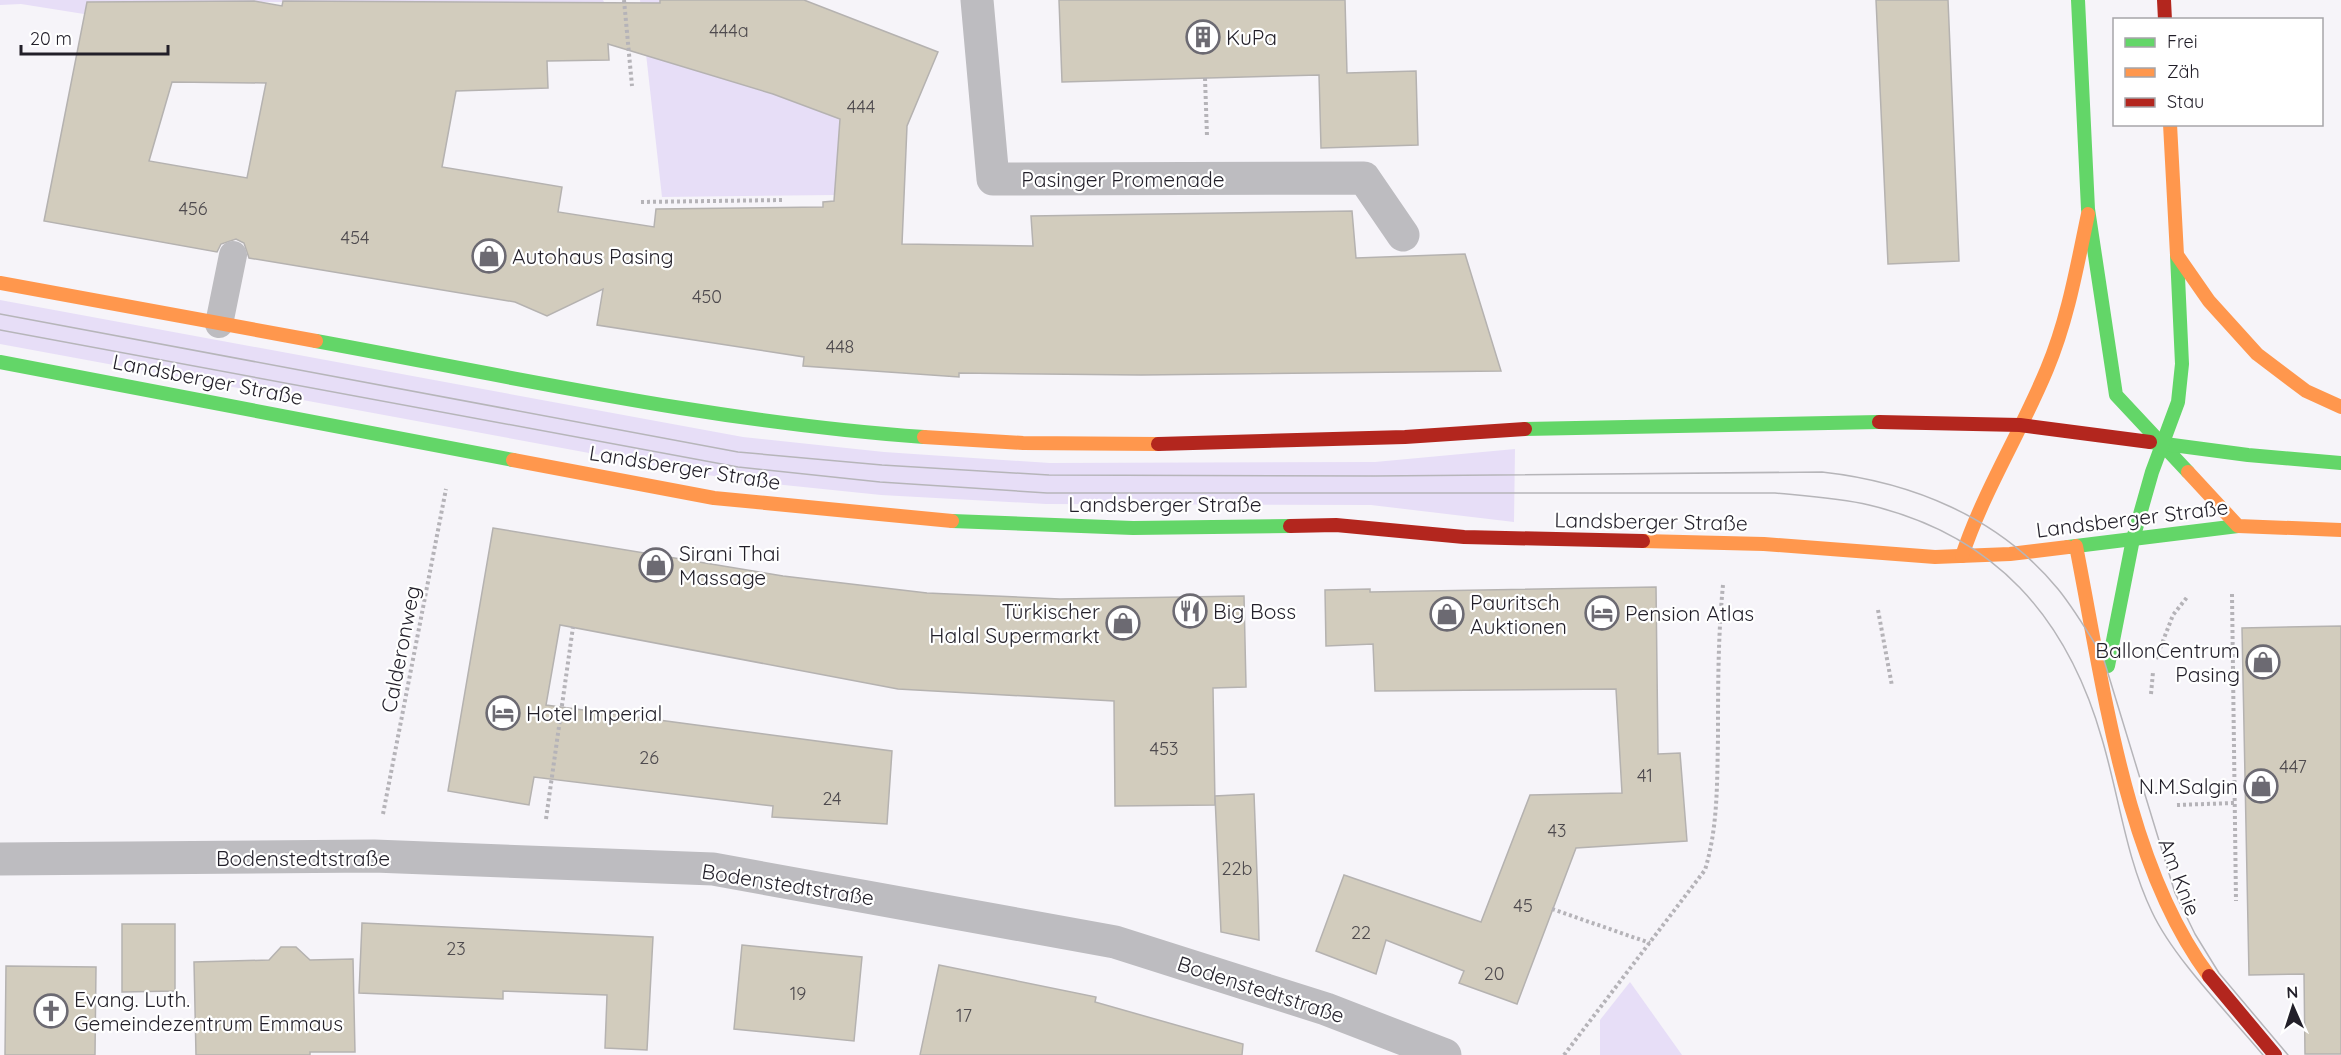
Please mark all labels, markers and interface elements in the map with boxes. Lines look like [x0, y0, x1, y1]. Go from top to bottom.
scale bar [21, 18, 168, 56]
legend [2113, 18, 2323, 126]
house number: 444a [709, 19, 749, 42]
building icon: KuPa [1185, 19, 1221, 55]
place label: KuPa [1226, 24, 1277, 50]
text: 20 m [30, 27, 72, 50]
text: Frei [2167, 30, 2198, 53]
text: Zäh [2167, 60, 2200, 83]
text: Stau [2167, 90, 2204, 113]
house number: 444 [847, 95, 875, 118]
street label: Pasinger Promenade [1021, 166, 1225, 192]
house number: 456 [178, 197, 208, 220]
house number: 454 [341, 226, 369, 249]
shop icon: Autohaus Pasing [471, 238, 507, 274]
place label: Autohaus Pasing [512, 243, 674, 269]
house number: 450 [692, 285, 722, 308]
house number: 448 [826, 335, 854, 358]
street label: Landsberger Straße [111, 348, 305, 410]
street label: Landsberger Straße [587, 439, 783, 495]
street label: Landsberger Straße [1068, 491, 1262, 517]
street label: Landsberger Straße [2034, 493, 2230, 543]
street label: Landsberger Straße [1554, 506, 1748, 536]
place label: Sirani Thai Massage [679, 540, 780, 590]
shop icon: Sirani Thai Massage [638, 547, 674, 583]
street label: Calderonweg [375, 583, 425, 715]
place label: Pauritsch Auktionen [1470, 589, 1567, 639]
restaurant icon: Big Boss [1172, 593, 1208, 629]
hotel icon: Pension Atlas [1584, 595, 1620, 631]
shop icon: Pauritsch Auktionen [1429, 596, 1465, 632]
place label: Türkischer Halal Supermarkt [929, 598, 1100, 648]
place label: Big Boss [1213, 598, 1296, 624]
place label: Pension Atlas [1625, 600, 1754, 626]
shop icon: Türkischer Halal Supermarkt [1105, 605, 1141, 641]
place label: BallonCentrum Pasing [2095, 637, 2240, 687]
shop icon: BallonCentrum Pasing [2245, 644, 2281, 680]
hotel icon: Hotel Imperial [485, 695, 521, 731]
place label: Hotel Imperial [526, 700, 662, 726]
house number: 453 [1150, 737, 1178, 760]
house number: 26 [639, 746, 659, 769]
house number: 447 [2279, 755, 2307, 778]
house number: 41 [1637, 764, 1653, 787]
shop icon: N.M.Salgin [2243, 768, 2279, 804]
place label: N.M.Salgin [2139, 773, 2238, 799]
house number: 24 [822, 787, 842, 810]
house number: 43 [1548, 819, 1566, 842]
street label: Am Knie [2153, 835, 2207, 919]
street label: Bodenstedtstraße [216, 845, 390, 871]
house number: 22b [1222, 857, 1253, 880]
street label: Bodenstedtstraße [700, 858, 876, 910]
house number: 45 [1513, 894, 1533, 917]
house number: 22 [1351, 921, 1371, 944]
house number: 23 [446, 937, 466, 960]
street label: Bodenstedtstraße [1174, 950, 1348, 1028]
house number: 20 [1484, 962, 1504, 985]
north arrow [2263, 977, 2323, 1037]
house number: 19 [790, 982, 806, 1005]
text: N [2286, 982, 2299, 1002]
place label: Evang. Luth. Gemeindezentrum Emmaus [74, 986, 343, 1036]
church icon: Evang. Luth. Gemeindezentrum Emmaus [33, 993, 69, 1029]
house number: 17 [956, 1004, 972, 1027]

